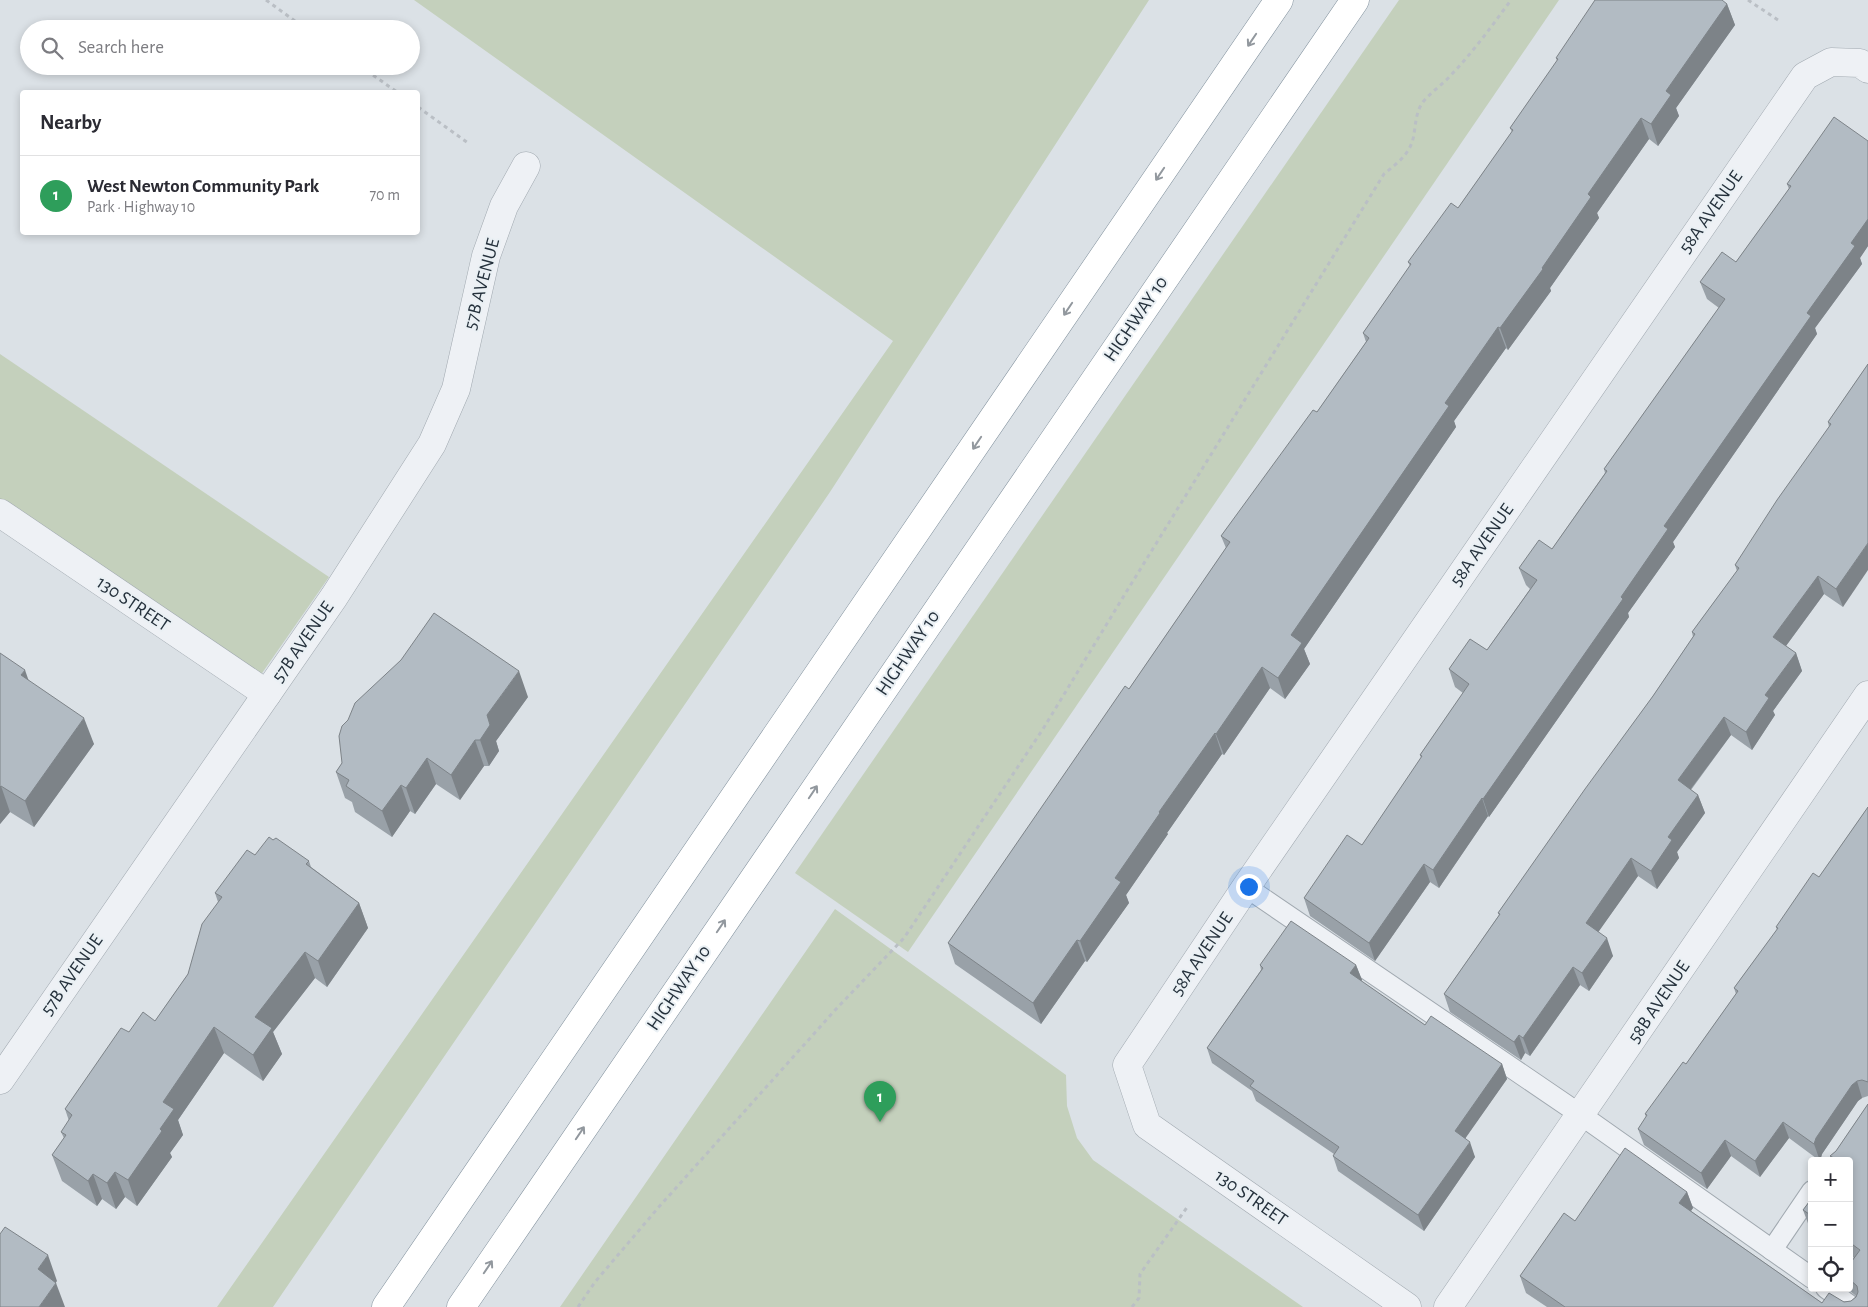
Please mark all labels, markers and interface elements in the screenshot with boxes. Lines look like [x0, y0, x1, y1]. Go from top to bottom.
search box [20, 20, 420, 75]
one-way arrow [1247, 33, 1257, 47]
icon: search [38, 34, 66, 62]
text: Search here [78, 38, 164, 57]
text: Nearby [40, 112, 101, 133]
one-way arrow [1155, 167, 1165, 181]
street label: 58A AVENUE [1676, 167, 1746, 257]
text: West Newton Community Park [87, 177, 319, 196]
text: 1 [53, 187, 59, 203]
text: 70 m [369, 187, 400, 203]
text: Park · Highway 10 [87, 199, 195, 215]
street label: 57B AVENUE [461, 236, 503, 332]
street label: HIGHWAY 10 [1101, 273, 1171, 365]
one-way arrow [1063, 301, 1073, 315]
one-way arrow [972, 435, 982, 449]
street label: 58A AVENUE [1447, 500, 1517, 590]
street label: 130 STREET [93, 573, 173, 635]
street label: 57B AVENUE [268, 598, 338, 686]
street label: HIGHWAY 10 [873, 607, 943, 699]
one-way arrow [808, 785, 818, 799]
your location [1236, 874, 1262, 900]
street label: 58A AVENUE [1167, 909, 1237, 999]
one-way arrow [716, 919, 726, 933]
street label: 57B AVENUE [37, 931, 107, 1019]
street label: HIGHWAY 10 [644, 942, 714, 1034]
street label: 58B AVENUE [1625, 957, 1693, 1047]
pin: 1 [864, 1081, 896, 1122]
one-way arrow [575, 1126, 585, 1140]
map controls [1808, 1157, 1853, 1292]
button: + [1808, 1157, 1853, 1202]
street label: 130 STREET [1211, 1166, 1291, 1230]
button: − [1808, 1202, 1853, 1247]
button: locate [1808, 1247, 1853, 1292]
one-way arrow [483, 1260, 494, 1274]

